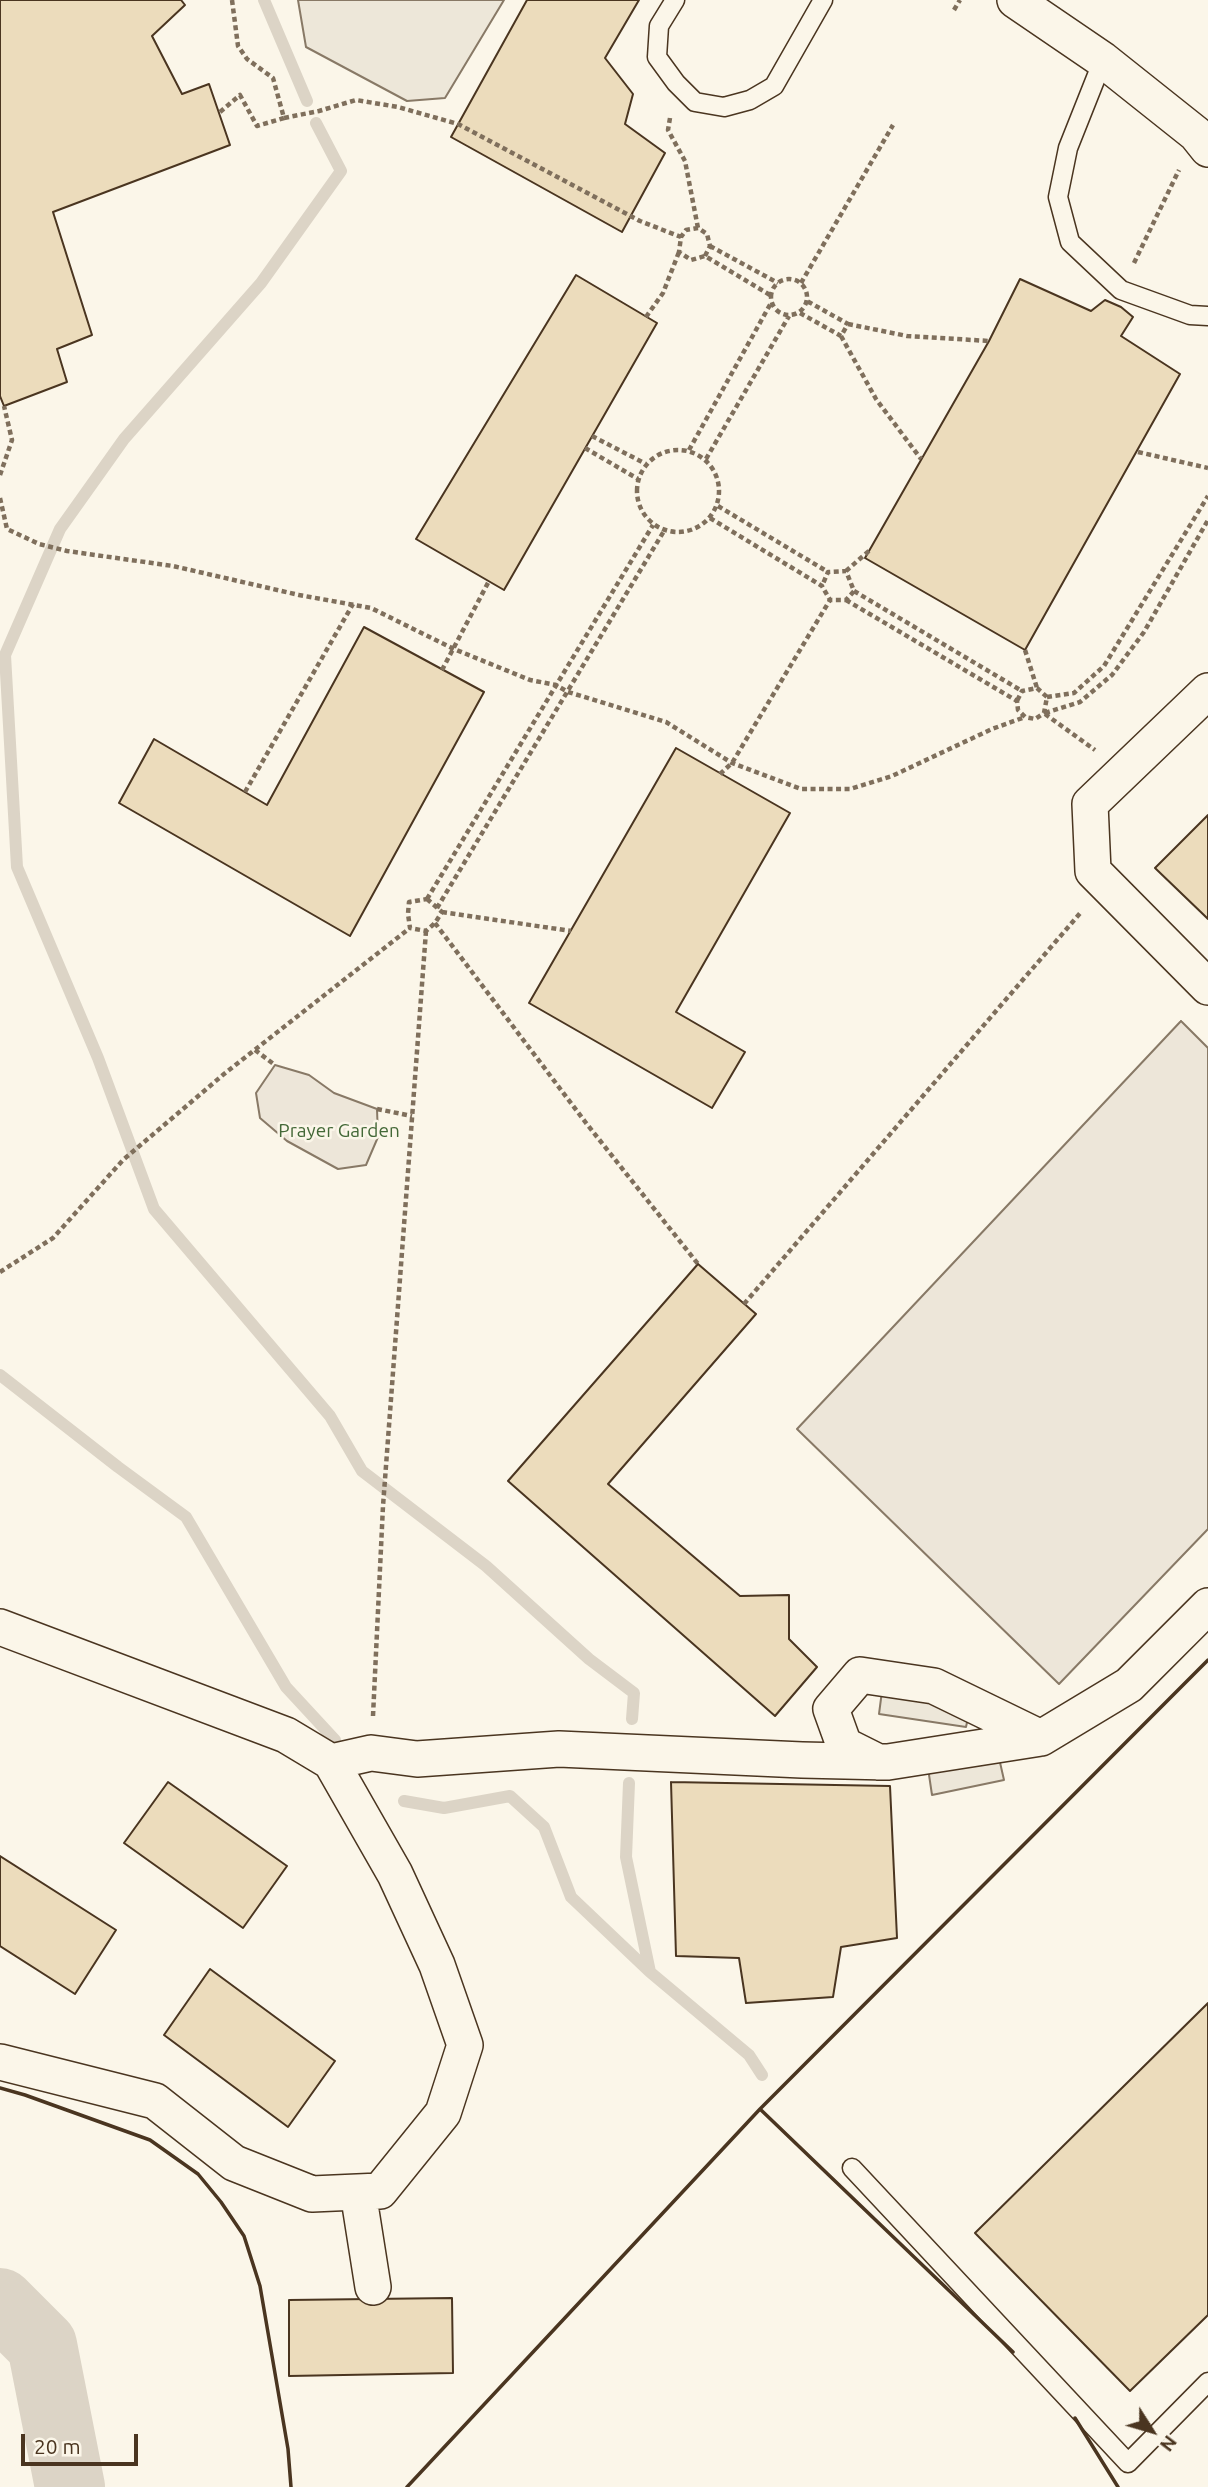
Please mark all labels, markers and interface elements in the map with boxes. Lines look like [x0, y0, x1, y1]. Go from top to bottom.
park label: Prayer Garden [278, 1120, 400, 1142]
north arrow [1117, 2396, 1187, 2466]
scale bar [24, 2420, 142, 2464]
text: N [1156, 2431, 1182, 2456]
text: 20 m [34, 2434, 81, 2458]

